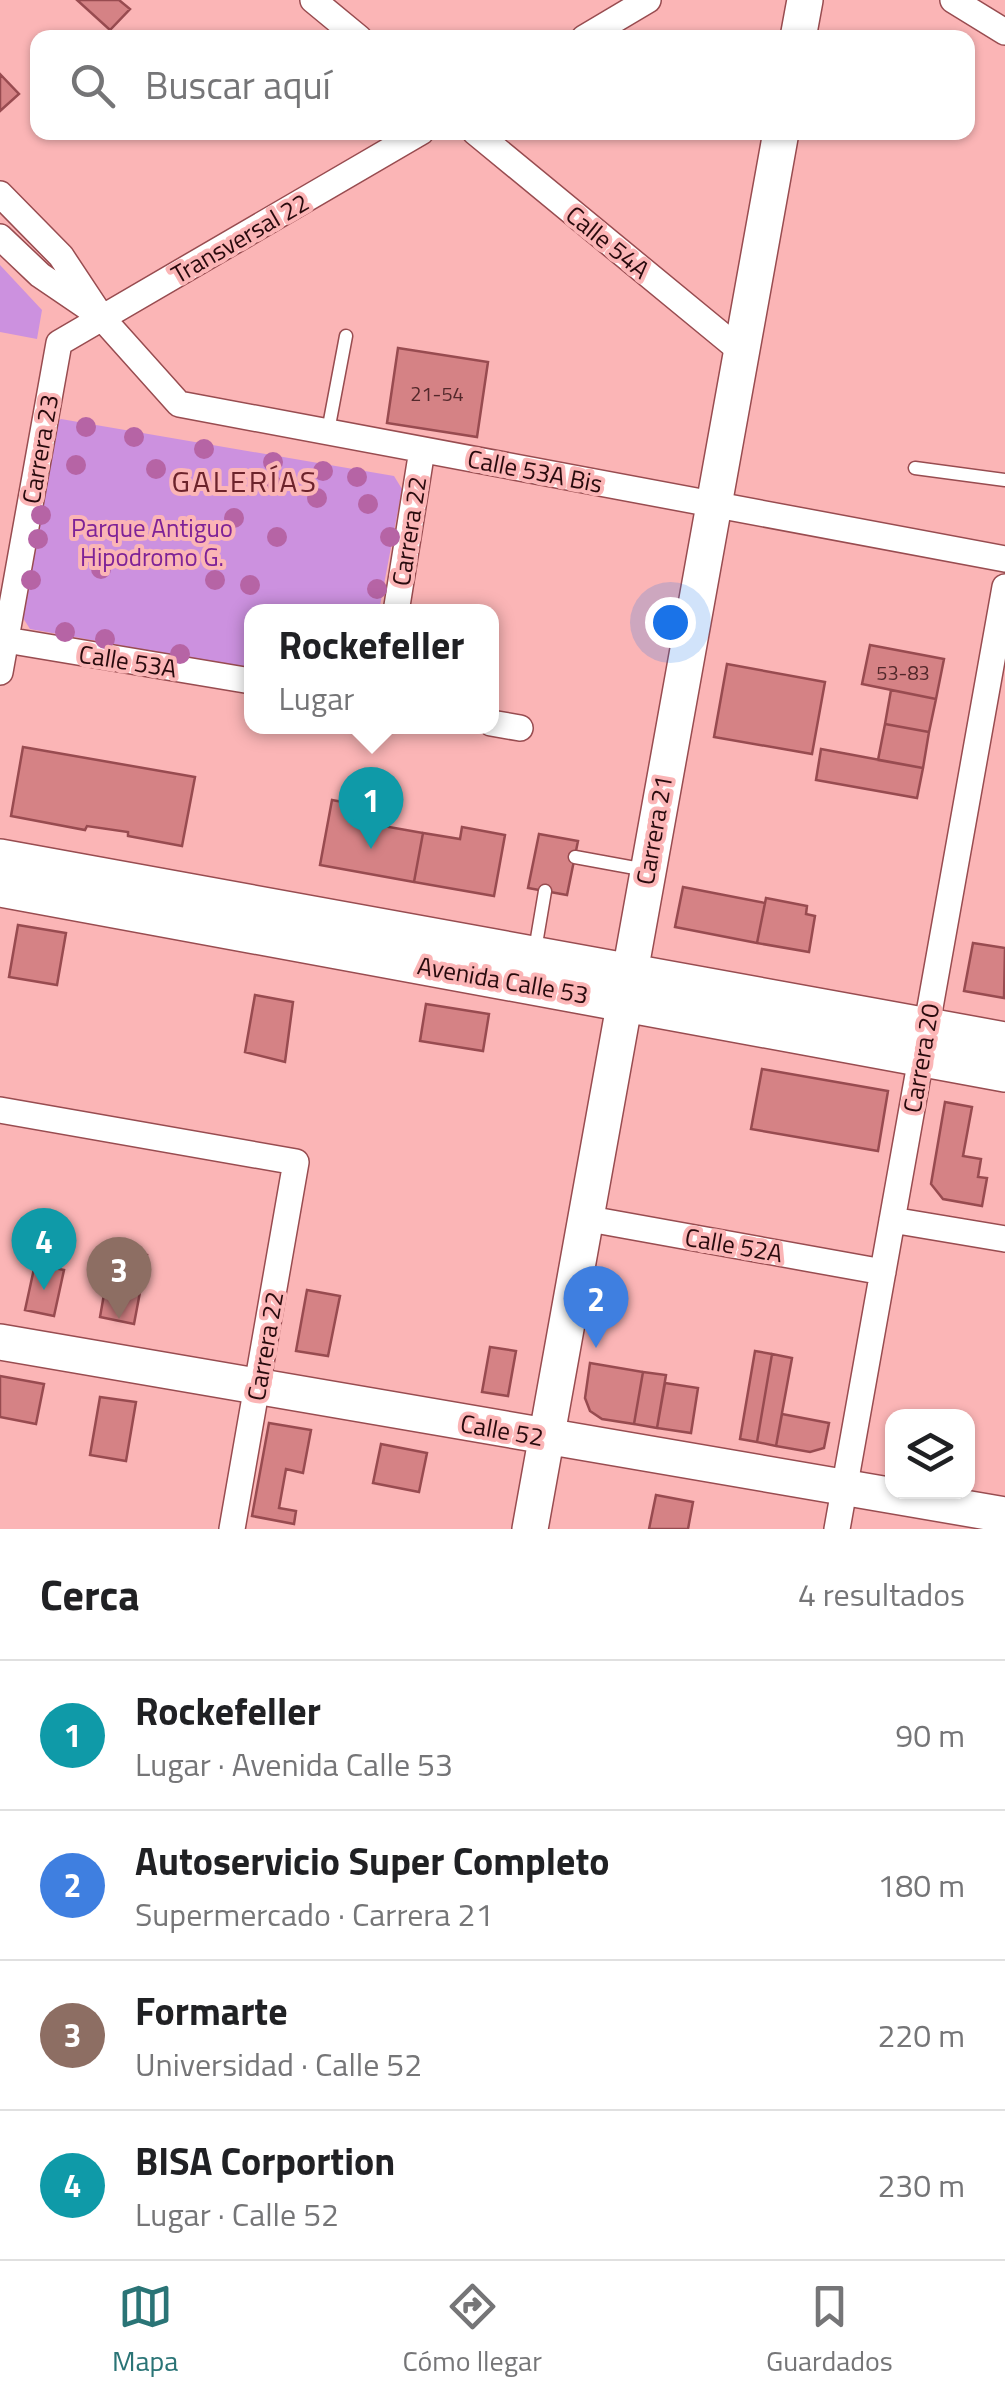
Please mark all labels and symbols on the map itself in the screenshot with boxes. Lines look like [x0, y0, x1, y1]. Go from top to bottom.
street label: Transversal 22 [164, 183, 316, 293]
street label: Calle 54A [558, 196, 658, 288]
house number: 21-54 [410, 378, 464, 409]
street label: Carrera 23 [12, 391, 68, 507]
street label: Calle 53A Bis [464, 439, 606, 503]
district label: GALERÍAS [171, 458, 319, 504]
street label: Carrera 22 [382, 473, 436, 589]
park label: Parque Antiguo Hipodromo G. [71, 509, 233, 576]
your location [645, 597, 696, 648]
street label: Calle 53A [76, 635, 180, 688]
house number: 53-83 [876, 657, 930, 688]
pin: 1 [338, 766, 404, 849]
street label: Carrera 21 [626, 772, 682, 888]
street label: Avenida Calle 53 [415, 946, 591, 1014]
street label: Carrera 20 [893, 1000, 949, 1116]
pin: 4 [12, 1208, 76, 1290]
street label: Calle 52A [682, 1218, 786, 1272]
pin: 3 [86, 1236, 152, 1319]
pin: 2 [564, 1266, 628, 1348]
street label: Carrera 22 [237, 1288, 293, 1404]
street label: Calle 52 [457, 1404, 547, 1456]

